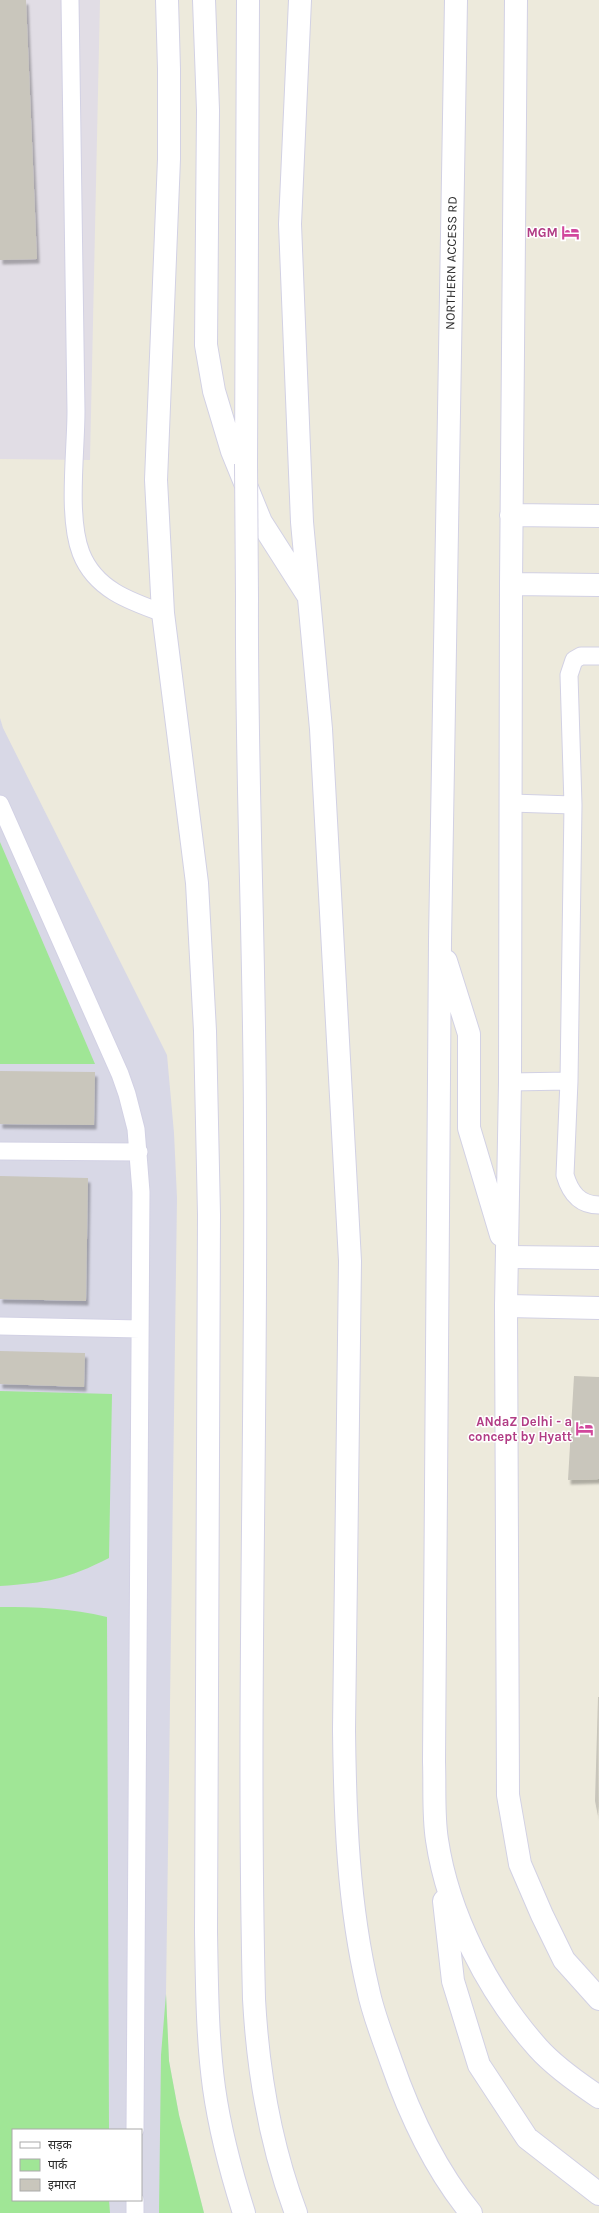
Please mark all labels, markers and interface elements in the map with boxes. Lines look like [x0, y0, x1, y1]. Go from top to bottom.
street label: NORTHERN ACCESS RD [442, 196, 460, 330]
hotel icon: MGM [561, 222, 581, 242]
place label: MGM [526, 225, 558, 240]
place label: ANdaZ Delhi - a concept by Hyatt [468, 1414, 572, 1444]
hotel icon: ANdaZ Delhi - a concept by Hyatt [575, 1418, 595, 1438]
legend [12, 2129, 142, 2201]
text: सड़क [48, 2138, 73, 2152]
text: पार्क [48, 2158, 68, 2172]
text: इमारत [48, 2178, 77, 2192]

